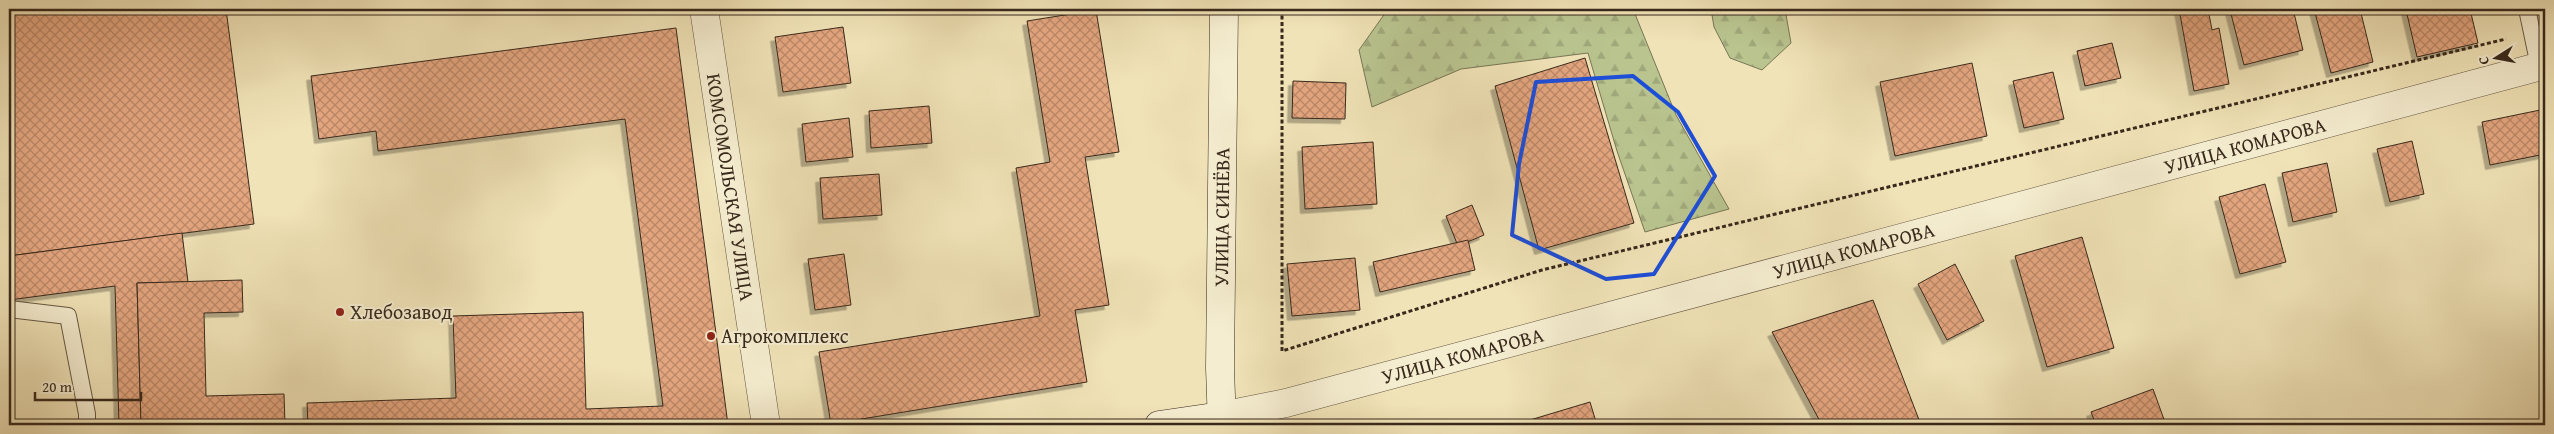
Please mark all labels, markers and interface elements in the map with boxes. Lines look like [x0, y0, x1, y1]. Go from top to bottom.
north arrow [2472, 32, 2522, 82]
text: С [2473, 55, 2494, 66]
street label: КОМСОМОЛЬСКАЯ УЛИЦА [700, 71, 762, 303]
street label: УЛИЦА КОМАРОВА [2160, 110, 2329, 181]
street label: УЛИЦА СИНЁВА [1206, 147, 1236, 287]
street label: УЛИЦА КОМАРОВА [1769, 215, 1938, 286]
place label: Хлебозавод [350, 297, 452, 326]
marker: Хлебозавод [334, 306, 346, 318]
street label: УЛИЦА КОМАРОВА [1378, 320, 1546, 391]
place label: Агрокомплекс [721, 321, 849, 350]
marker: Агрокомплекс [705, 330, 717, 342]
scale bar [35, 369, 141, 401]
text: 20 m [42, 376, 73, 397]

